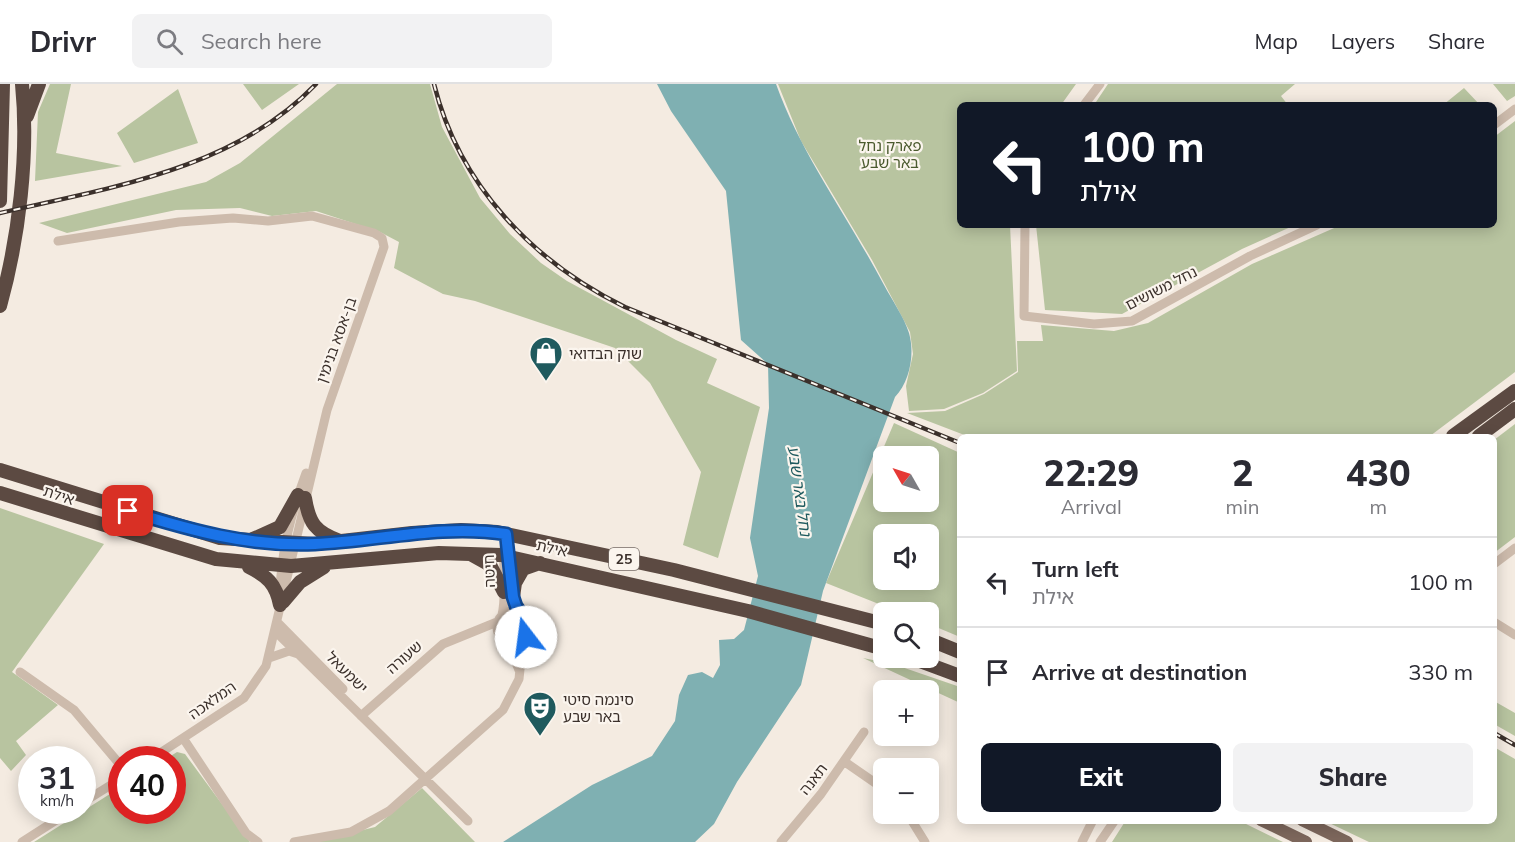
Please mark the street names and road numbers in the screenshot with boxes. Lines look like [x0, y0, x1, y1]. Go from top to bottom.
street label: נחל משושים [1122, 262, 1200, 314]
street label: בן-אסא בנימין [312, 294, 360, 386]
street label: אילת [41, 481, 77, 509]
street label: אילת [535, 535, 569, 561]
road number: 25 [609, 548, 639, 570]
street label: חיטה [479, 554, 499, 588]
street label: שעורה [382, 636, 426, 678]
street label: ישמעאל [322, 647, 372, 697]
street label: המלאכה [185, 677, 239, 723]
street label: תאנה [795, 759, 831, 799]

